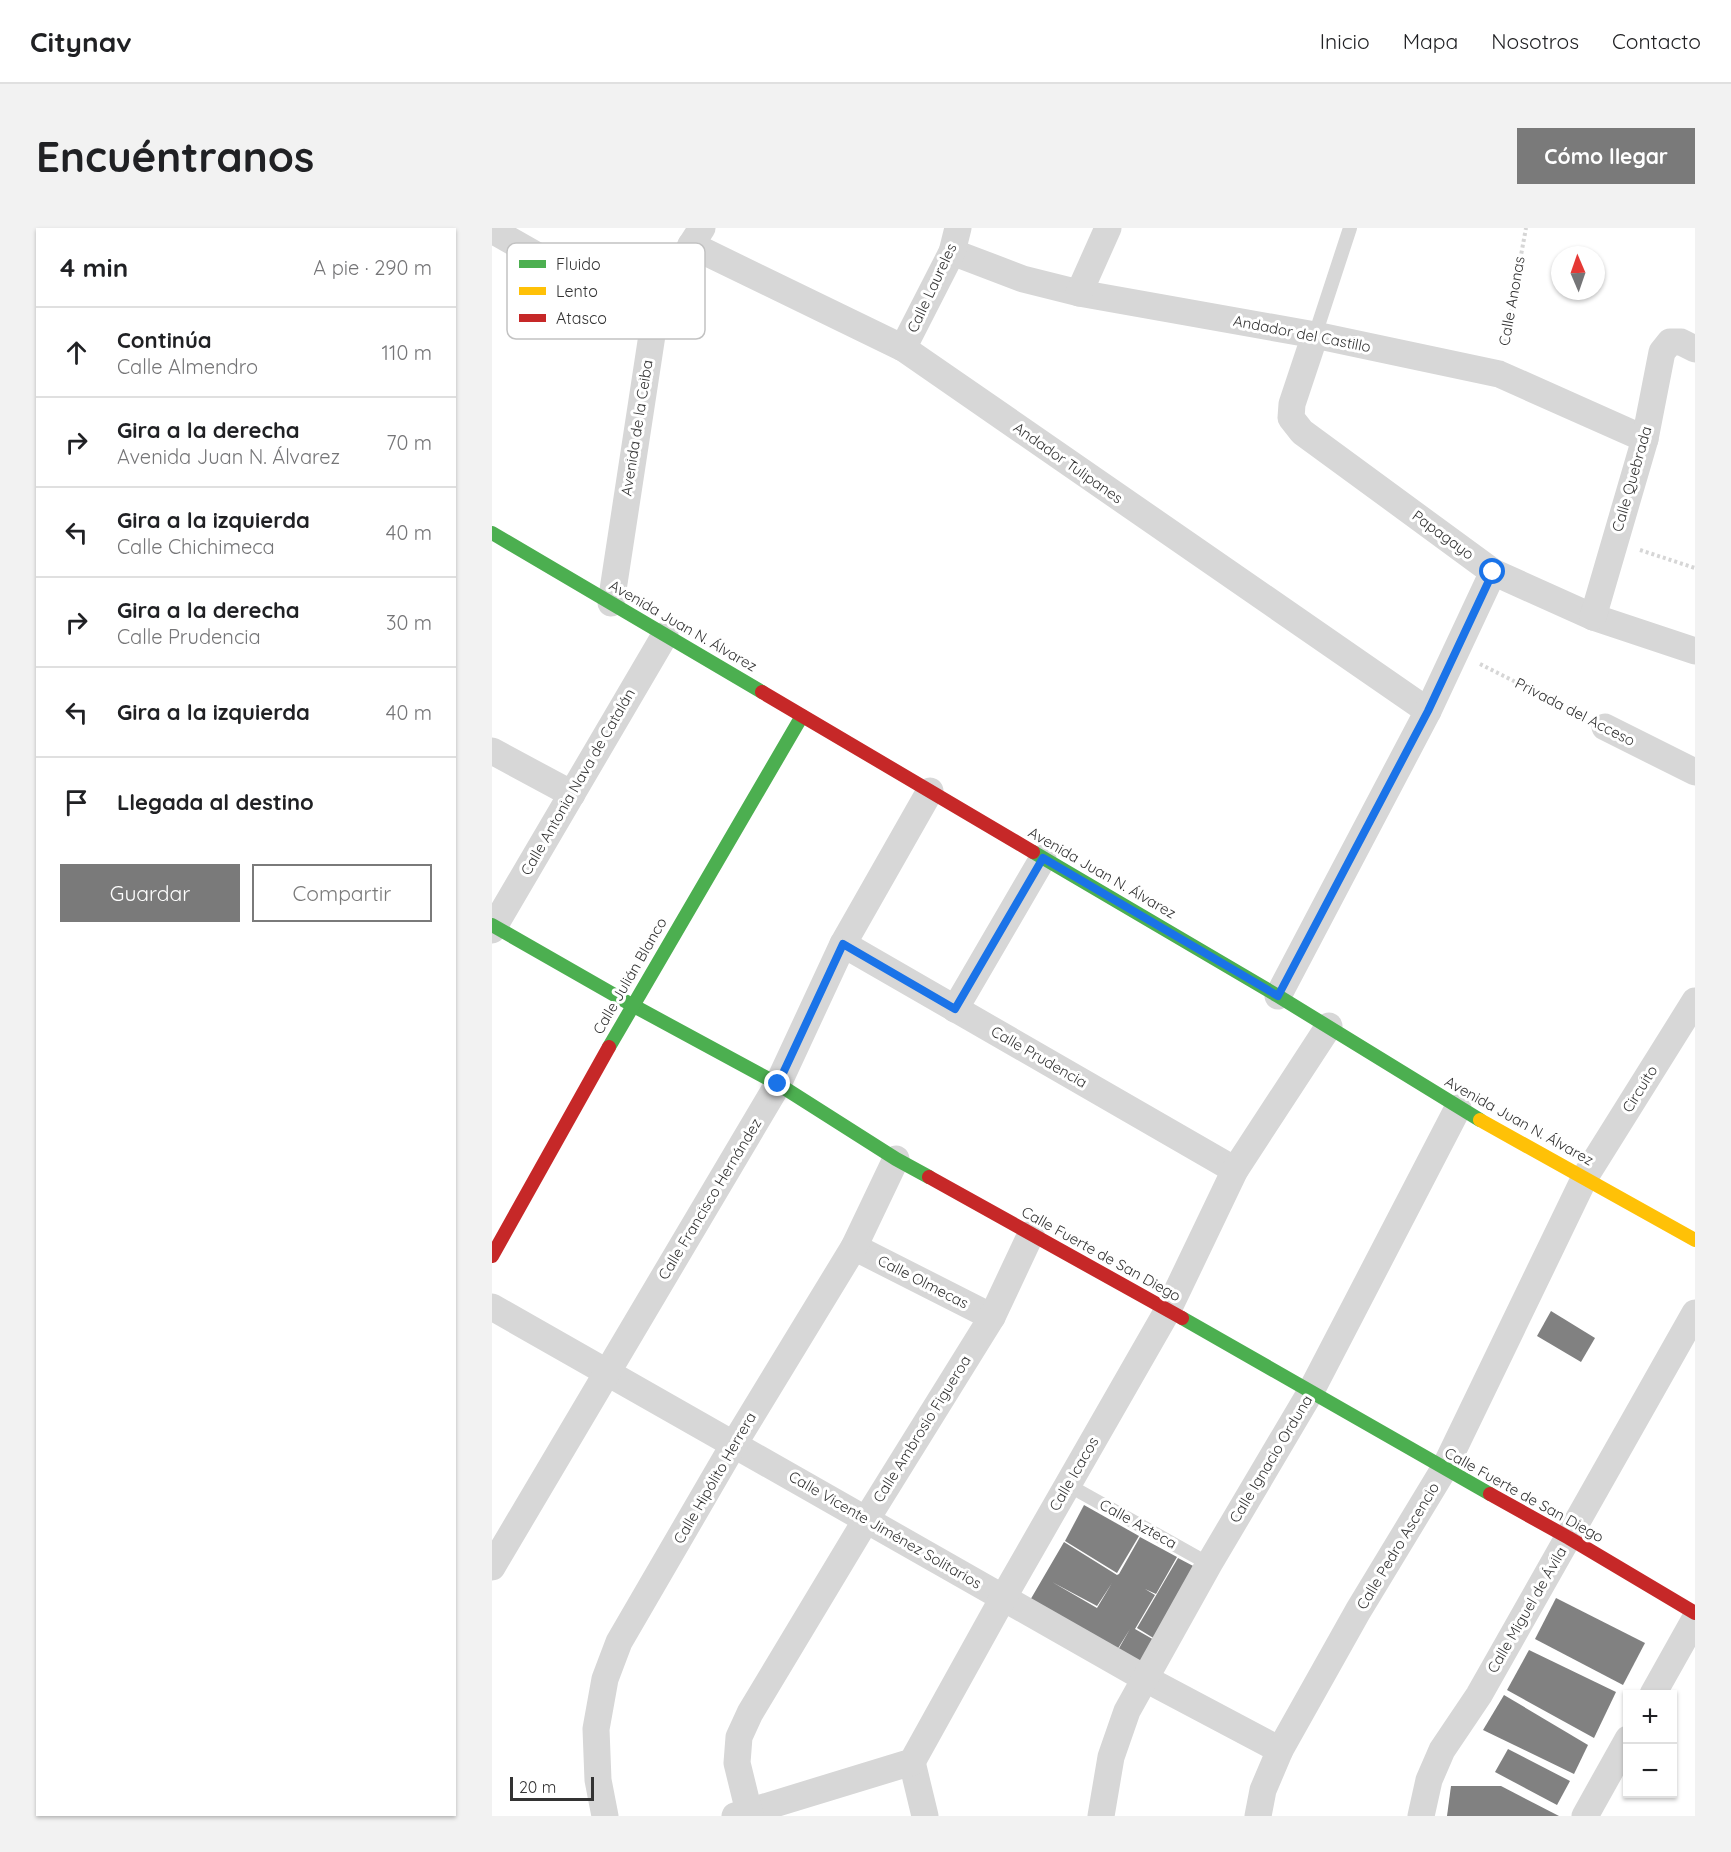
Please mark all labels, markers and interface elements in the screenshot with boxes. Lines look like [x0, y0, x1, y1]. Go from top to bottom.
text: Citynav [30, 24, 132, 59]
text: Inicio [1320, 28, 1370, 54]
text: Mapa [1403, 28, 1458, 54]
text: Nosotros [1491, 28, 1579, 54]
text: Contacto [1612, 28, 1701, 54]
button: Cómo llegar [1517, 128, 1695, 184]
text: Encuéntranos [36, 130, 314, 183]
street label: Calle Laureles [903, 240, 961, 335]
legend [507, 243, 705, 339]
north arrow [1551, 246, 1605, 300]
text: 4 min [60, 251, 128, 284]
text: Fluido [556, 254, 601, 274]
text: A pie · 290 m [313, 255, 432, 280]
street label: Calle Anonas [1494, 255, 1529, 347]
text: Lento [556, 281, 598, 301]
text: Atasco [556, 308, 607, 328]
street label: Andador del Castillo [1232, 311, 1372, 356]
text: Continúa [117, 326, 212, 354]
icon: ahead [60, 336, 93, 369]
text: 110 m [382, 340, 432, 365]
text: Calle Almendro [117, 354, 258, 379]
street label: Avenida de la Ceiba [616, 358, 657, 497]
text: Gira a la derecha [117, 416, 300, 444]
street label: Andador Tulipanes [1010, 418, 1127, 507]
street label: Calle Quebrada [1607, 424, 1656, 534]
icon: right [60, 426, 93, 459]
text: 70 m [386, 430, 432, 455]
text: Avenida Juan N. Álvarez [117, 444, 340, 469]
text: Gira a la izquierda [117, 506, 310, 534]
street label: Papagayo [1409, 506, 1478, 563]
icon: left [60, 516, 93, 549]
text: 40 m [386, 520, 432, 545]
text: Calle Chichimeca [117, 534, 275, 559]
route start [1479, 558, 1505, 584]
street label: Avenida Juan N. Álvarez [606, 575, 760, 676]
text: Gira a la derecha [117, 596, 300, 624]
icon: right [60, 606, 93, 639]
text: 30 m [386, 610, 432, 635]
text: Calle Prudencia [117, 624, 261, 649]
street label: Privada del Acceso [1512, 673, 1638, 750]
street label: Calle Antonia Nava de Catalán [516, 685, 639, 879]
icon: left [60, 696, 93, 729]
text: Gira a la izquierda [117, 698, 310, 726]
text: 40 m [386, 700, 432, 725]
icon: arrive [60, 786, 93, 819]
text: Llegada al destino [117, 788, 314, 816]
street label: Avenida Juan N. Álvarez [1025, 822, 1179, 923]
button: Guardar [60, 864, 240, 922]
button: Compartir [252, 864, 432, 922]
street label: Calle Julián Blanco [588, 914, 671, 1037]
street label: Calle Prudencia [988, 1021, 1091, 1092]
street label: Circuito [1618, 1062, 1661, 1116]
route end [764, 1070, 790, 1096]
street label: Avenida Juan N. Álvarez [1441, 1072, 1597, 1169]
street label: Calle Francisco Hernández [654, 1115, 765, 1283]
street label: Calle Fuerte de San Diego [1018, 1202, 1184, 1305]
street label: Calle Olmecas [875, 1251, 972, 1313]
street label: Calle Ambrosio Figueroa [868, 1352, 975, 1506]
street label: Calle Ignacio Orduna [1225, 1391, 1316, 1526]
street label: Calle Hipólito Herrera [669, 1409, 760, 1547]
street label: Calle Icacos [1045, 1433, 1102, 1514]
street label: Calle Fuerte de San Diego [1441, 1443, 1607, 1546]
street label: Calle Vicente Jiménez Solitarios [785, 1466, 985, 1593]
street label: Calle Pedro Ascencio [1352, 1479, 1443, 1613]
street label: Calle Azteca [1096, 1495, 1180, 1553]
street label: Calle Miguel de Ávila [1483, 1543, 1570, 1676]
map controls [1623, 1690, 1677, 1798]
button: + [1623, 1690, 1677, 1744]
button: − [1623, 1744, 1677, 1798]
scale bar [510, 1774, 594, 1802]
text: 20 m [519, 1777, 556, 1797]

